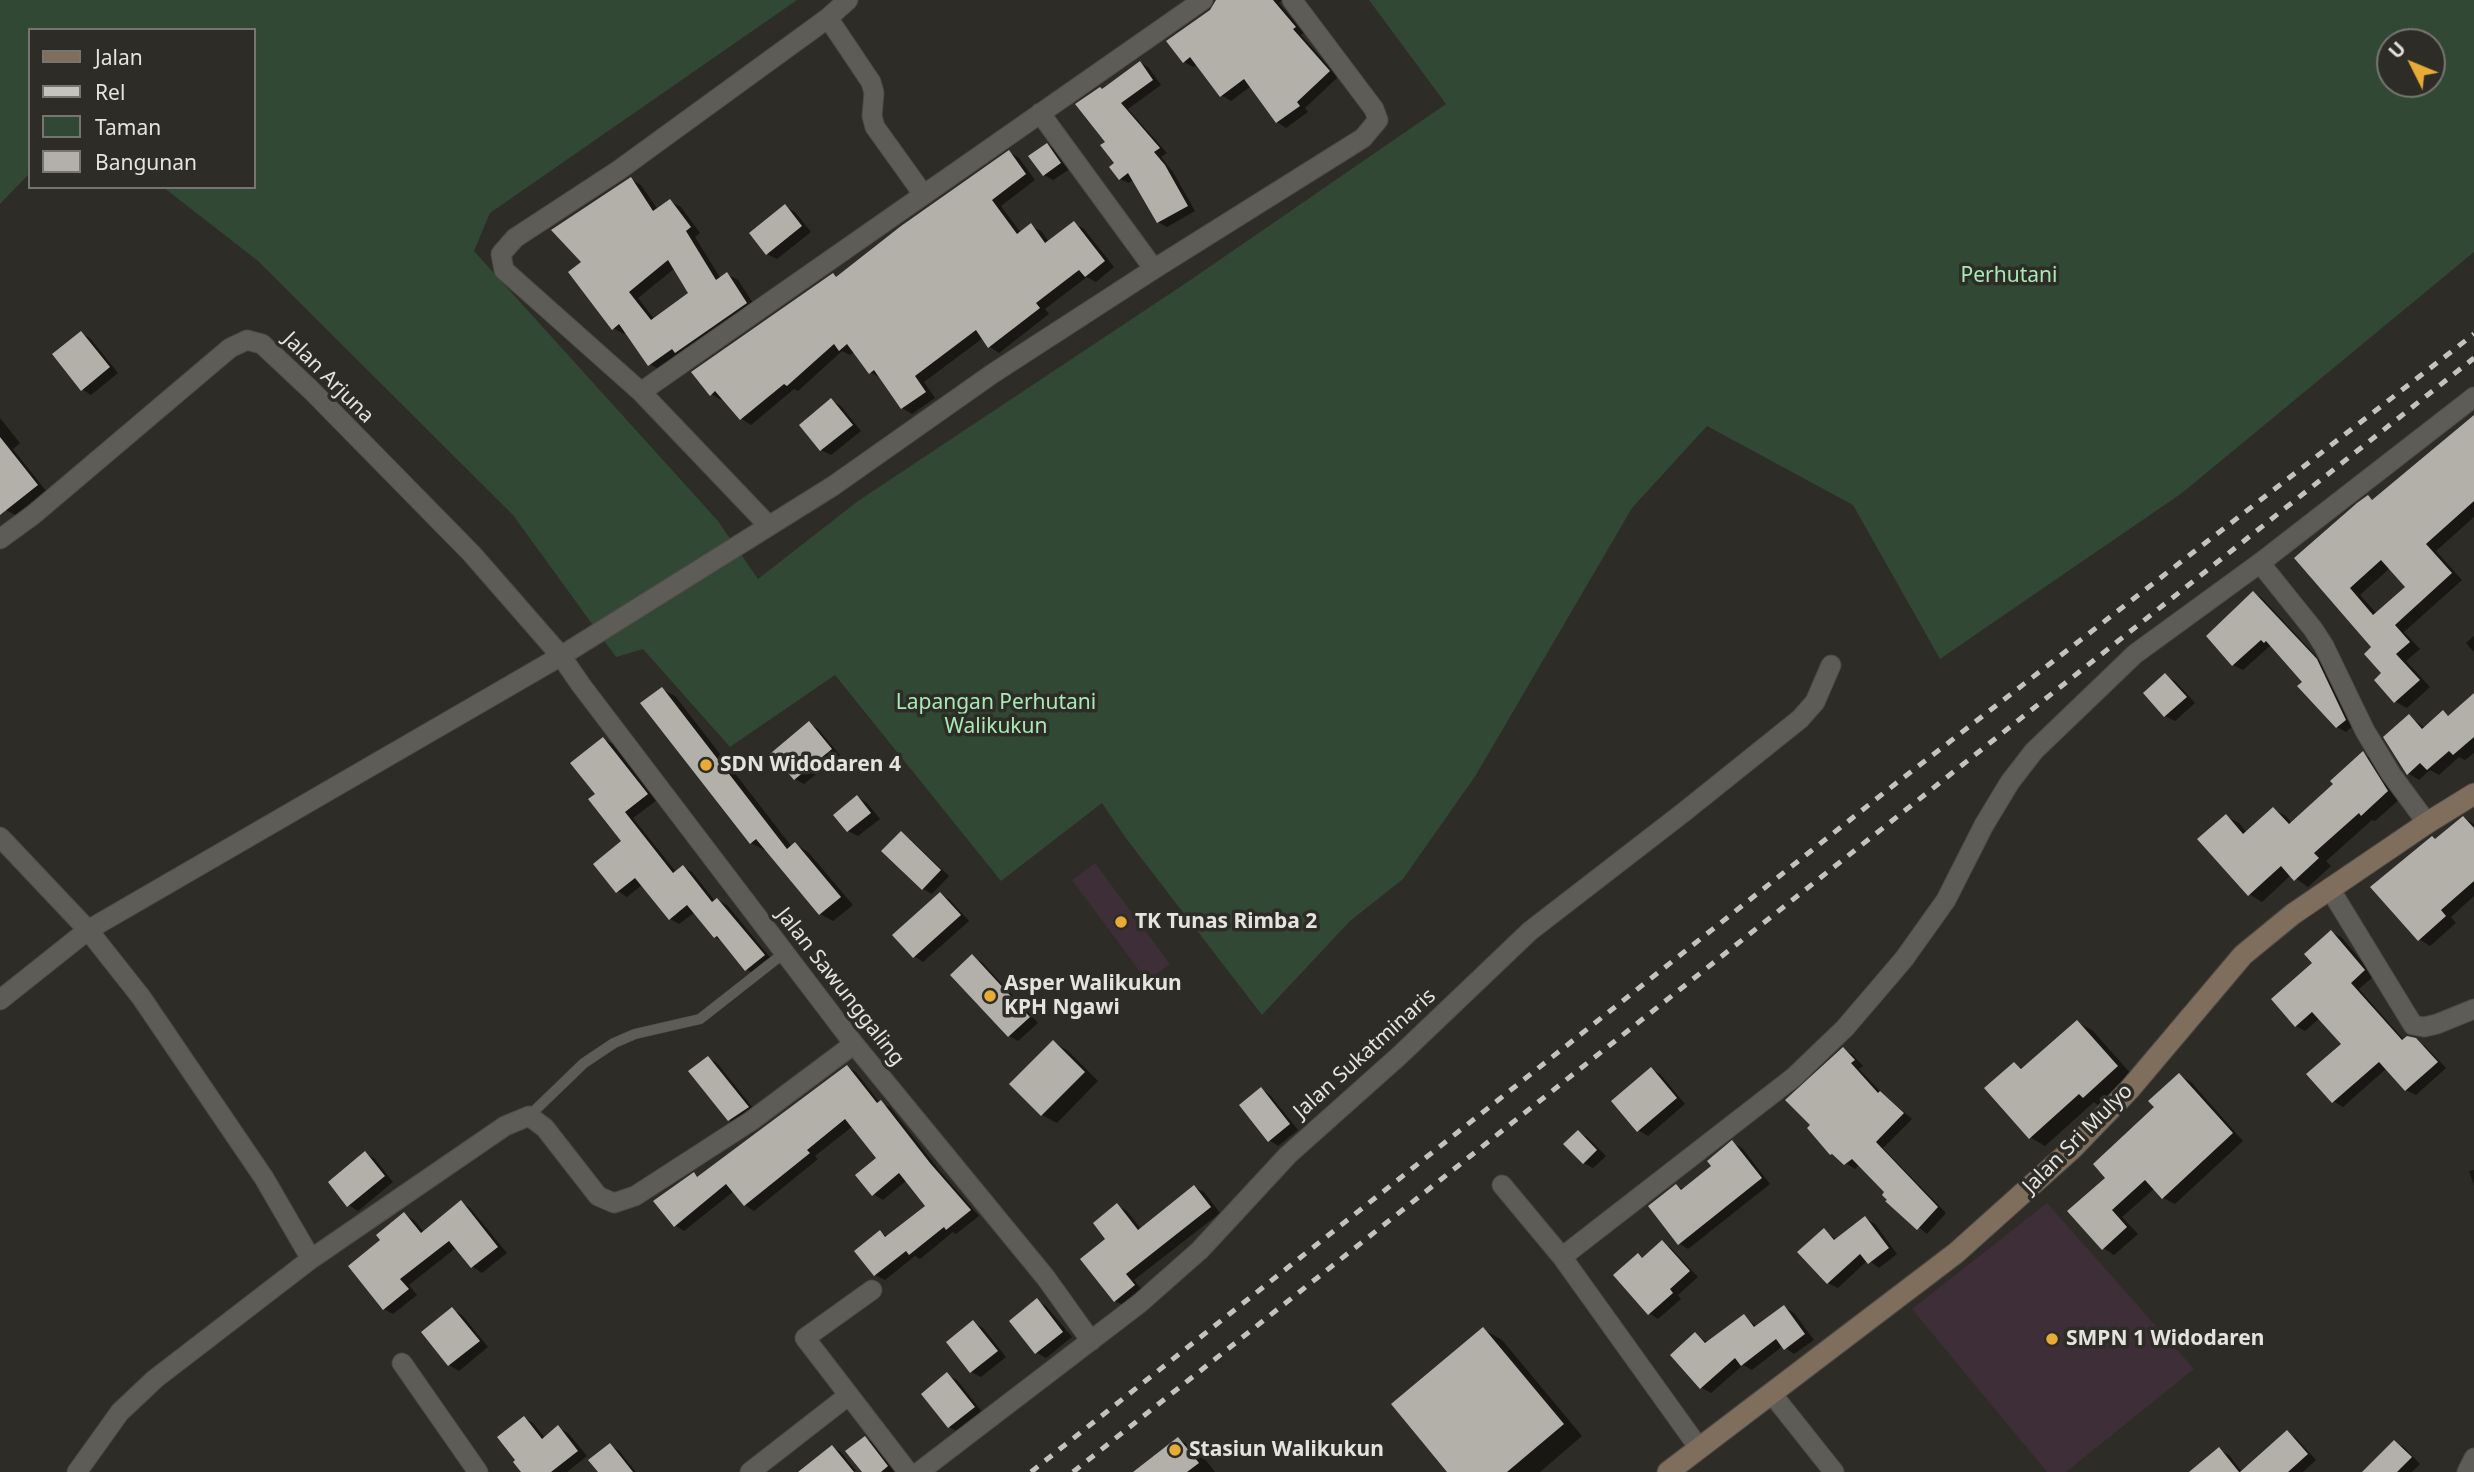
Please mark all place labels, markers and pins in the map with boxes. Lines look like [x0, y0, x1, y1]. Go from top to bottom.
place label: SDN Widodaren 4 [720, 752, 901, 778]
marker: SDN Widodaren 4 [698, 757, 714, 773]
place label: TK Tunas Rimba 2 [1135, 909, 1317, 935]
marker: TK Tunas Rimba 2 [1113, 914, 1129, 930]
place label: Asper Walikukun KPH Ngawi [1004, 971, 1182, 1021]
marker: Asper Walikukun KPH Ngawi [982, 988, 998, 1004]
place label: SMPN 1 Widodaren [2066, 1326, 2264, 1352]
marker: SMPN 1 Widodaren [2044, 1331, 2060, 1347]
place label: Stasiun Walikukun [1189, 1437, 1384, 1463]
marker: Stasiun Walikukun [1167, 1442, 1183, 1458]

